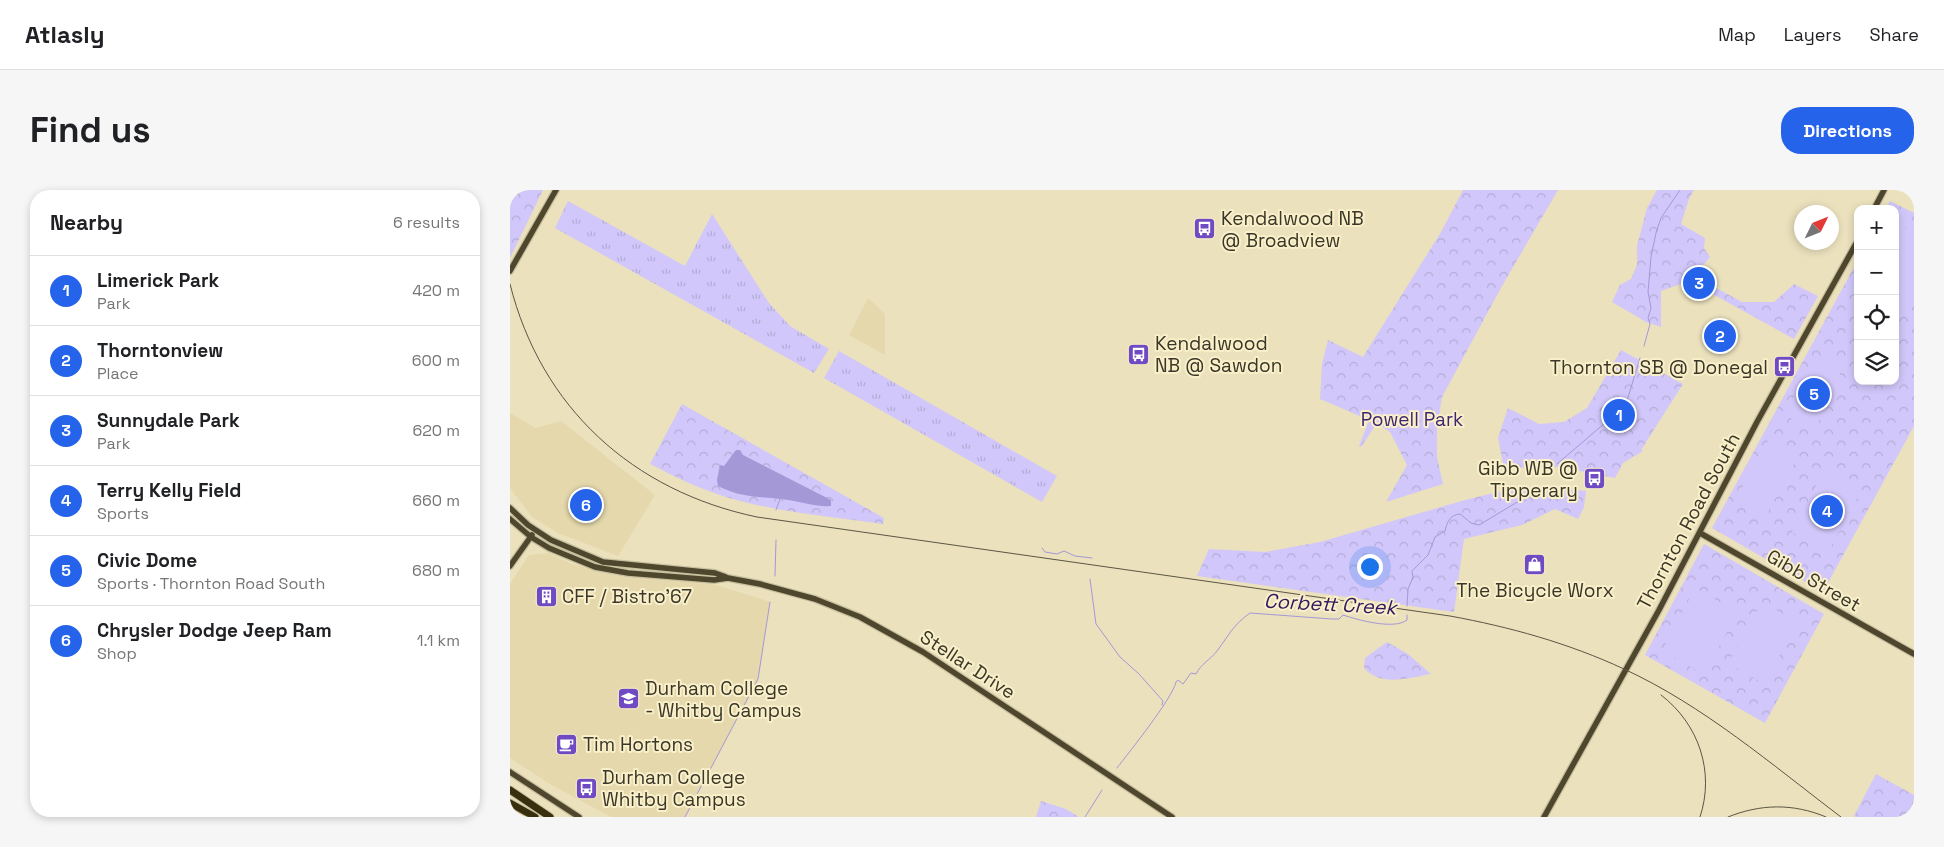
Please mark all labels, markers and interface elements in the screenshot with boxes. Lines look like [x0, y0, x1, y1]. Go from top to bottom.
text: Atlasly [25, 19, 104, 50]
text: Map [1718, 23, 1756, 46]
text: Layers [1784, 23, 1841, 46]
text: Share [1869, 23, 1919, 46]
button: Directions [1781, 107, 1914, 154]
text: Find us [30, 108, 151, 152]
north arrow [1794, 205, 1839, 250]
map controls [1854, 205, 1899, 385]
button: + [1854, 205, 1899, 250]
place label: Kendalwood NB @ Broadview [1221, 206, 1364, 253]
text: Nearby [50, 209, 123, 236]
text: 6 results [393, 212, 460, 233]
bus stop icon: Kendalwood NB @ Broadview [1193, 217, 1217, 241]
button: − [1854, 250, 1899, 295]
pin: 3 [1683, 264, 1715, 302]
text: Limerick Park [97, 268, 219, 293]
text: 1 [62, 280, 70, 301]
text: 420 m [412, 280, 460, 301]
text: Park [97, 293, 130, 314]
button: locate [1854, 295, 1899, 340]
pin: 2 [1704, 317, 1736, 355]
place label: Kendalwood NB @ Sawdon [1155, 331, 1282, 378]
text: Thorntonview [97, 338, 223, 363]
button: layers [1854, 340, 1899, 385]
bus stop icon: Kendalwood NB @ Sawdon [1127, 342, 1151, 366]
text: 2 [61, 350, 71, 371]
text: 600 m [412, 350, 460, 371]
place label: Thornton SB @ Donegal [1550, 355, 1768, 380]
bus stop icon: Thornton SB @ Donegal [1772, 355, 1796, 379]
text: Place [97, 363, 139, 384]
pin: 5 [1798, 375, 1830, 413]
pin: 1 [1603, 396, 1635, 434]
park label: Powell Park [1361, 407, 1463, 432]
text: Sunnydale Park [97, 408, 240, 433]
text: 3 [61, 420, 71, 441]
text: 620 m [412, 420, 460, 441]
street label: Thornton Road South [1631, 429, 1746, 614]
text: Park [97, 433, 130, 454]
place label: Gibb WB @ Tipperary [1478, 456, 1578, 503]
bus stop icon: Gibb WB @ Tipperary [1582, 467, 1606, 491]
text: Terry Kelly Field [97, 478, 242, 503]
pin: 6 [570, 486, 602, 524]
text: 4 [61, 490, 71, 511]
text: 660 m [412, 490, 460, 511]
pin: 4 [1811, 492, 1843, 530]
text: Sports [97, 503, 149, 524]
street label: Gibb Street [1762, 543, 1865, 617]
text: Civic Dome [97, 548, 197, 573]
shop icon: The Bicycle Worx [1523, 552, 1547, 576]
your location [1357, 554, 1383, 580]
text: 5 [61, 560, 71, 581]
text: 680 m [412, 560, 460, 581]
text: Sports · Thornton Road South [97, 573, 325, 594]
place label: The Bicycle Worx [1456, 578, 1614, 603]
building icon: CFF / Bistro'67 [534, 584, 558, 608]
place label: CFF / Bistro'67 [562, 584, 692, 609]
water label: Corbett Creek [1263, 588, 1399, 621]
text: Chrysler Dodge Jeep Ram [97, 618, 332, 643]
street label: Stellar Drive [915, 624, 1020, 705]
text: 6 [61, 630, 71, 651]
text: 1.1 km [417, 630, 460, 651]
text: Shop [97, 643, 137, 664]
place label: Durham College - Whitby Campus [645, 676, 802, 723]
school or university icon: Durham College - Whitby Campus [617, 687, 641, 711]
cafe icon: Tim Hortons [555, 732, 579, 756]
place label: Tim Hortons [583, 732, 693, 757]
place label: Durham College Whitby Campus [602, 765, 746, 812]
bus stop icon: Durham College Whitby Campus [574, 776, 598, 800]

